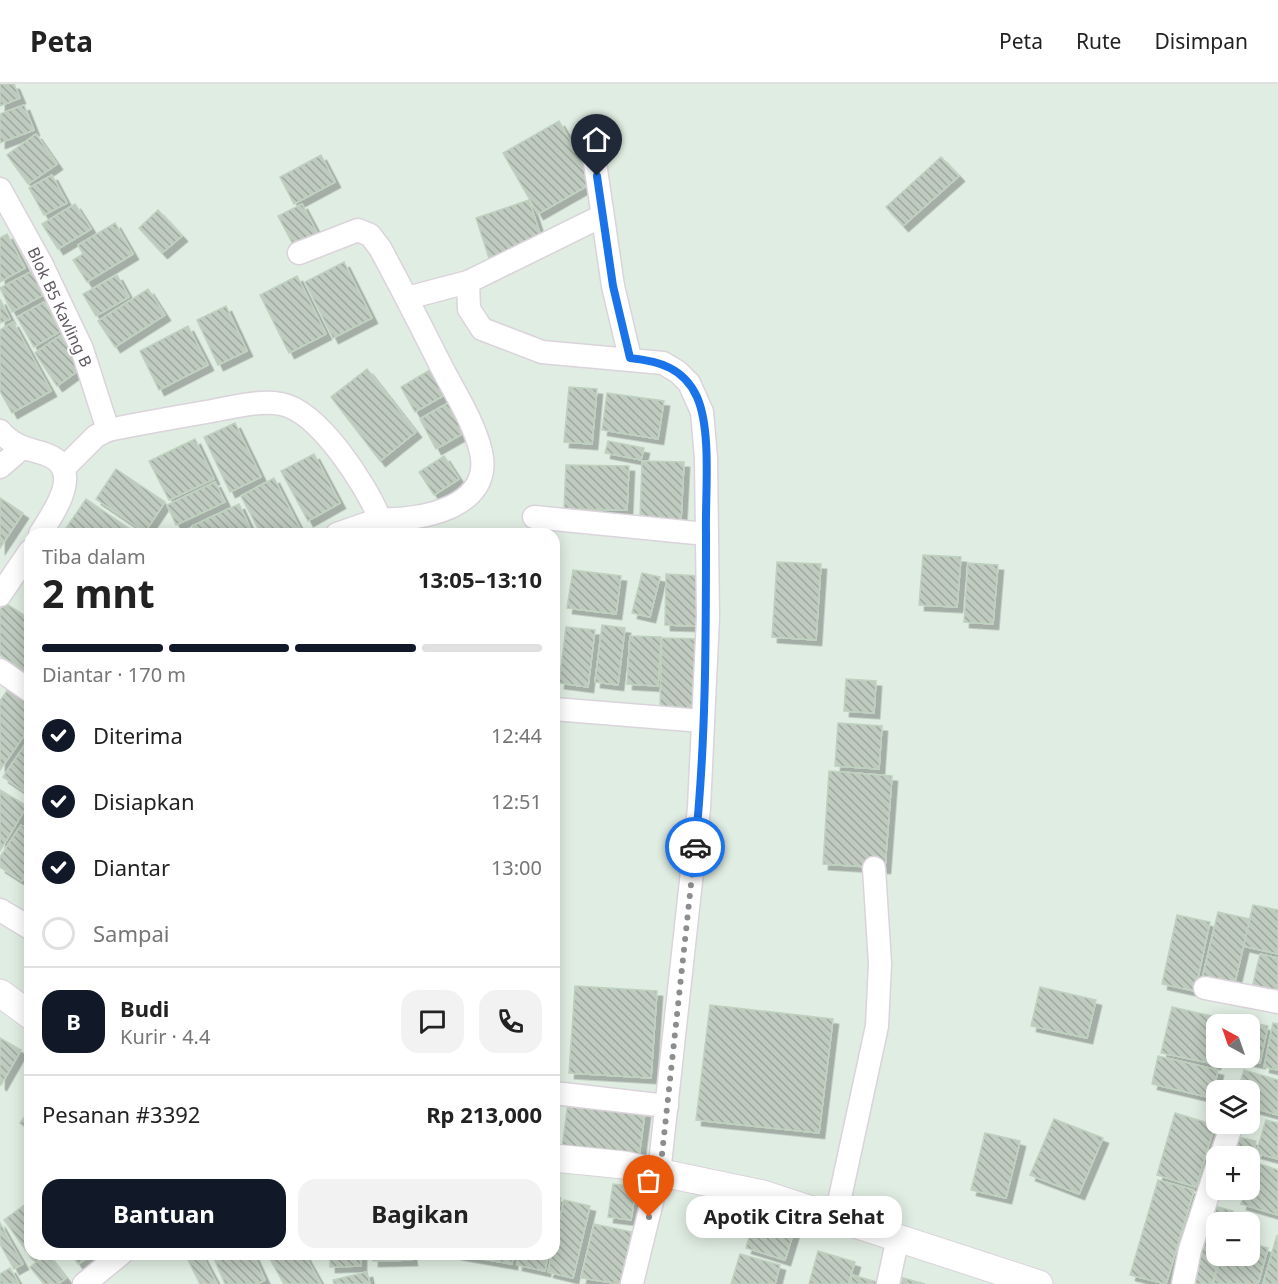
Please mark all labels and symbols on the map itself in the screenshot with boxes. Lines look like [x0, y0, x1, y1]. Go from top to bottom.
pin [571, 114, 622, 176]
street label: Blok B5 Kavling B [23, 243, 97, 371]
courier [665, 817, 725, 877]
north arrow [1206, 1014, 1260, 1068]
pin [623, 1155, 674, 1217]
callout: Apotik Citra Sehat [685, 1196, 901, 1238]

